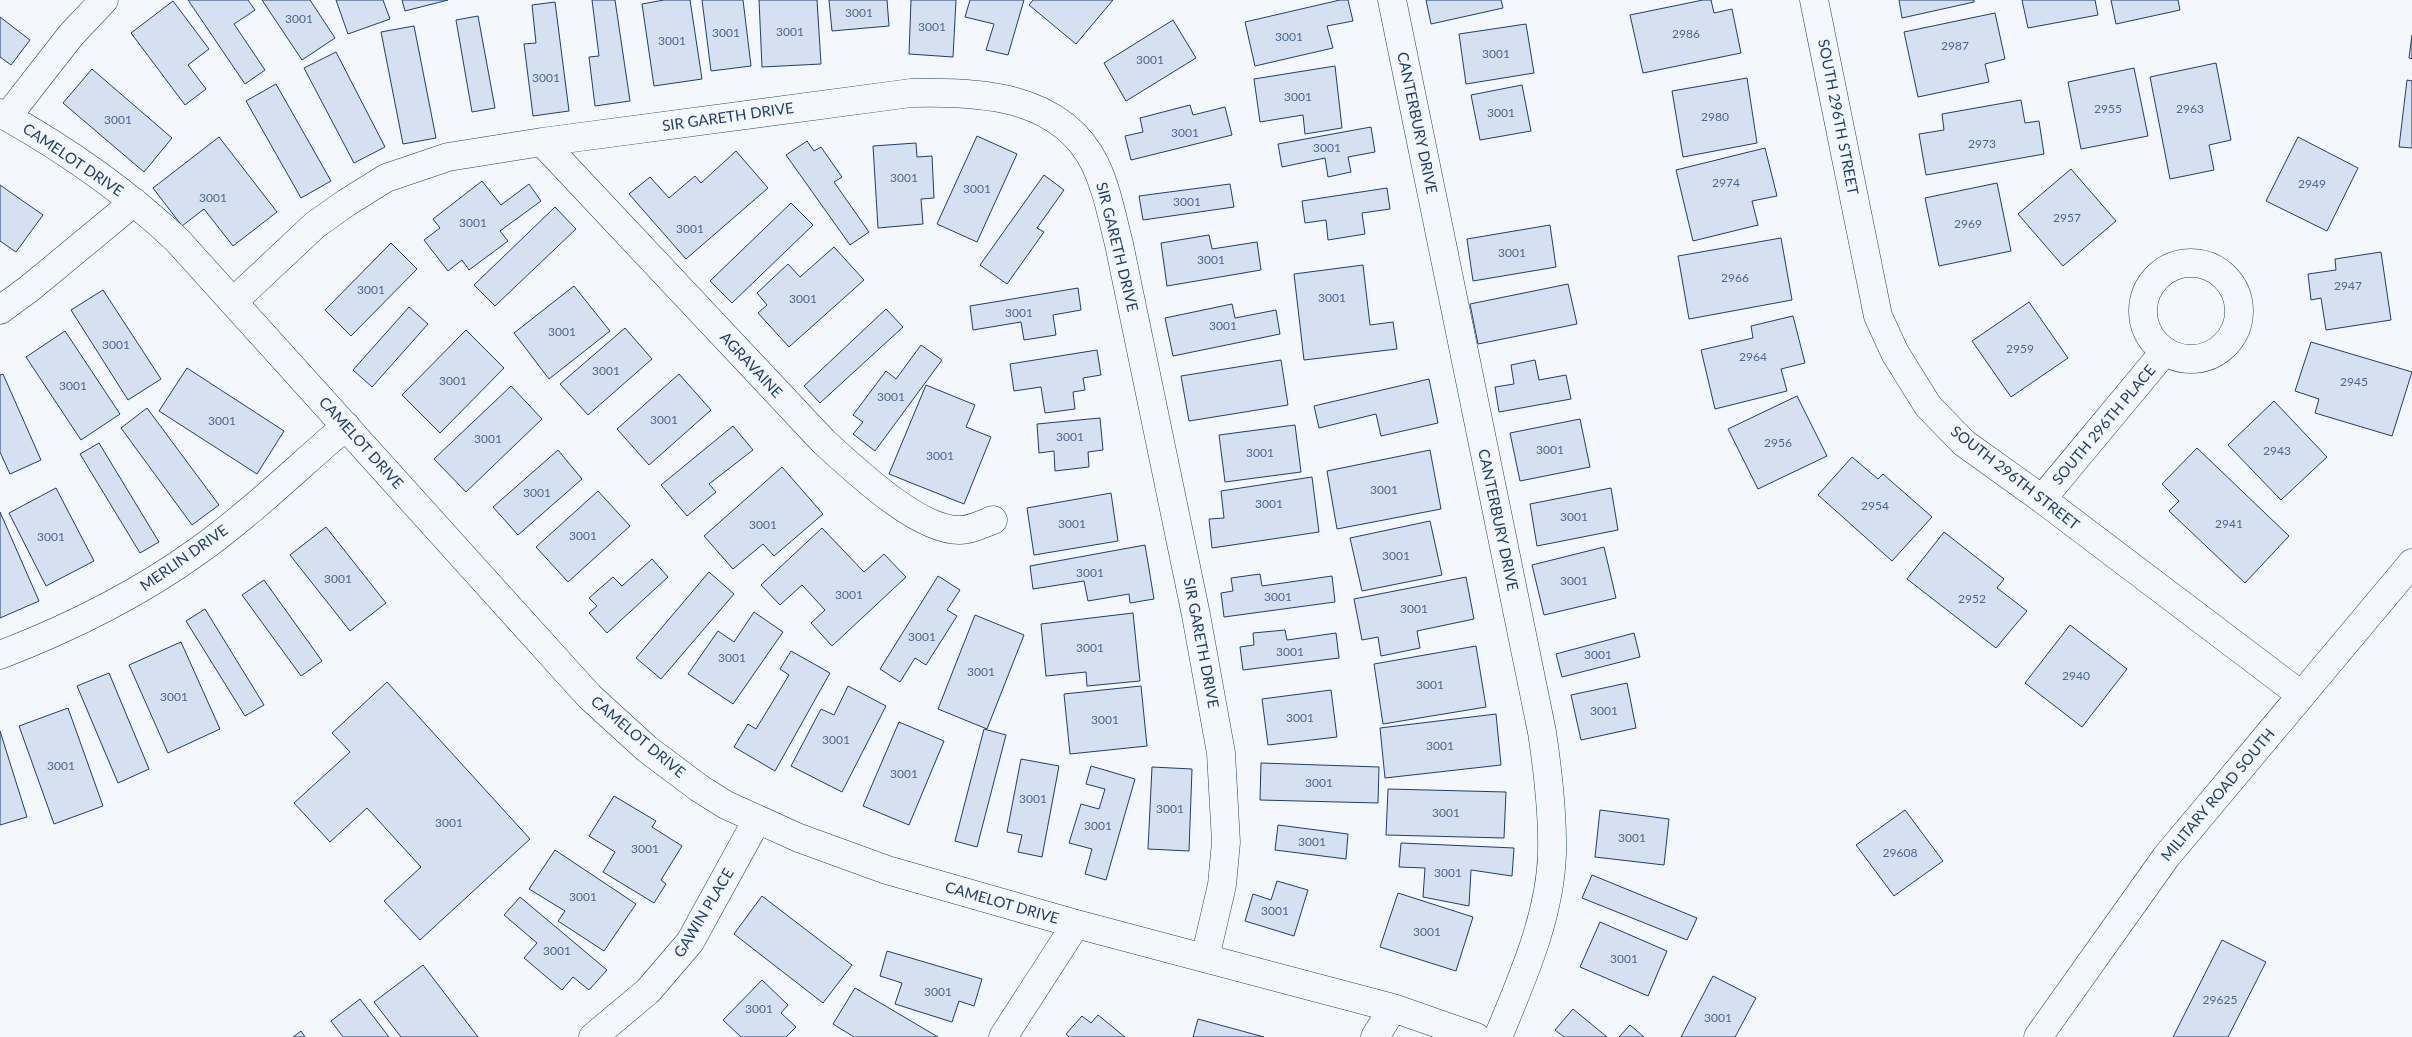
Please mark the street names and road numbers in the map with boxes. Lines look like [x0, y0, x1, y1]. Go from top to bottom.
street label: SOUTH 296TH STREET [1815, 37, 1863, 196]
street label: CANTERBURY DRIVE [1394, 50, 1442, 195]
street label: SIR GARETH DRIVE [661, 98, 795, 134]
street label: CAMELOT DRIVE [20, 119, 127, 200]
street label: SIR GARETH DRIVE [1093, 180, 1143, 313]
street label: AGRAVAINE [717, 328, 787, 401]
street label: SOUTH 296TH PLACE [2048, 361, 2159, 488]
street label: CAMELOT DRIVE [316, 393, 408, 492]
street label: SOUTH 296TH STREET [1948, 421, 2084, 533]
street label: CANTERBURY DRIVE [1475, 447, 1523, 592]
street label: MERLIN DRIVE [136, 520, 231, 594]
street label: SIR GARETH DRIVE [1180, 576, 1223, 710]
street label: CAMELOT DRIVE [588, 692, 689, 781]
street label: MILITARY ROAD SOUTH [2157, 724, 2278, 864]
street label: GAWIN PLACE [670, 865, 737, 960]
street label: CAMELOT DRIVE [943, 877, 1061, 927]

